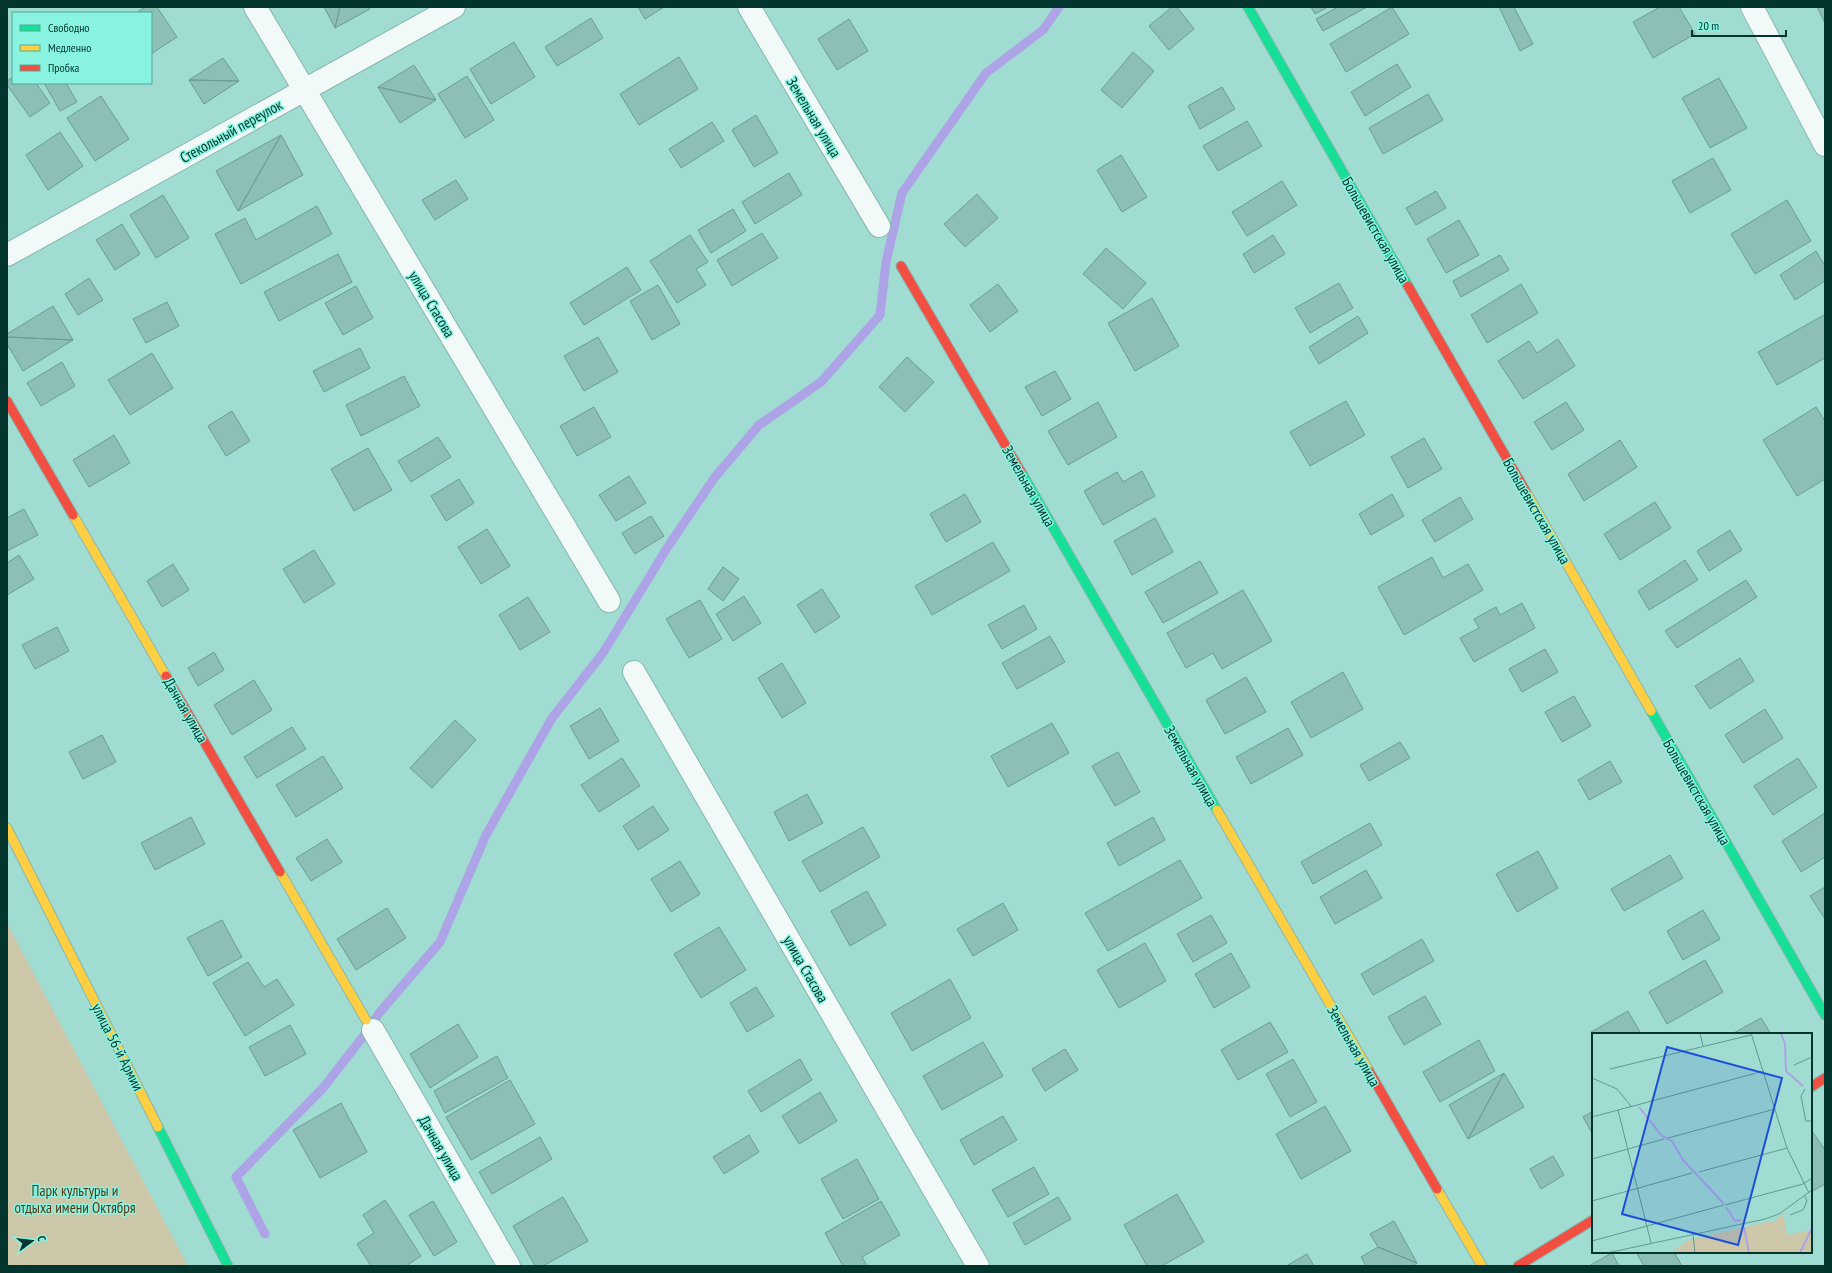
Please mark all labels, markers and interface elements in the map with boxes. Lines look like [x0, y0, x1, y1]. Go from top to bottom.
legend [12, 12, 152, 84]
scale bar [1692, 12, 1786, 38]
text: 20 m [1698, 18, 1719, 33]
text: Свободно [48, 20, 90, 35]
text: Медленно [48, 40, 91, 55]
text: Пробка [48, 60, 80, 75]
street label: Земельная улица [783, 73, 845, 161]
street label: Стекольный переулок [176, 95, 286, 167]
street label: Большевистская улица [1338, 174, 1414, 286]
street label: улица Стасова [405, 267, 459, 341]
street label: Земельная улица [998, 442, 1060, 530]
street label: Большевистская улица [1499, 455, 1575, 567]
street label: Дачная улица [160, 674, 212, 746]
street label: Земельная улица [1160, 722, 1222, 810]
street label: Большевистская улица [1659, 736, 1735, 848]
street label: улица Стасова [779, 932, 833, 1006]
street label: улица 56-й Армии [88, 1000, 148, 1094]
street label: Земельная улица [1323, 1002, 1385, 1090]
inset map [1592, 1033, 1812, 1253]
street label: Дачная улица [415, 1112, 467, 1184]
park label: Парк культуры и отдыха имени Октября [14, 1181, 136, 1217]
north arrow [12, 1221, 52, 1261]
text: С [34, 1234, 49, 1243]

